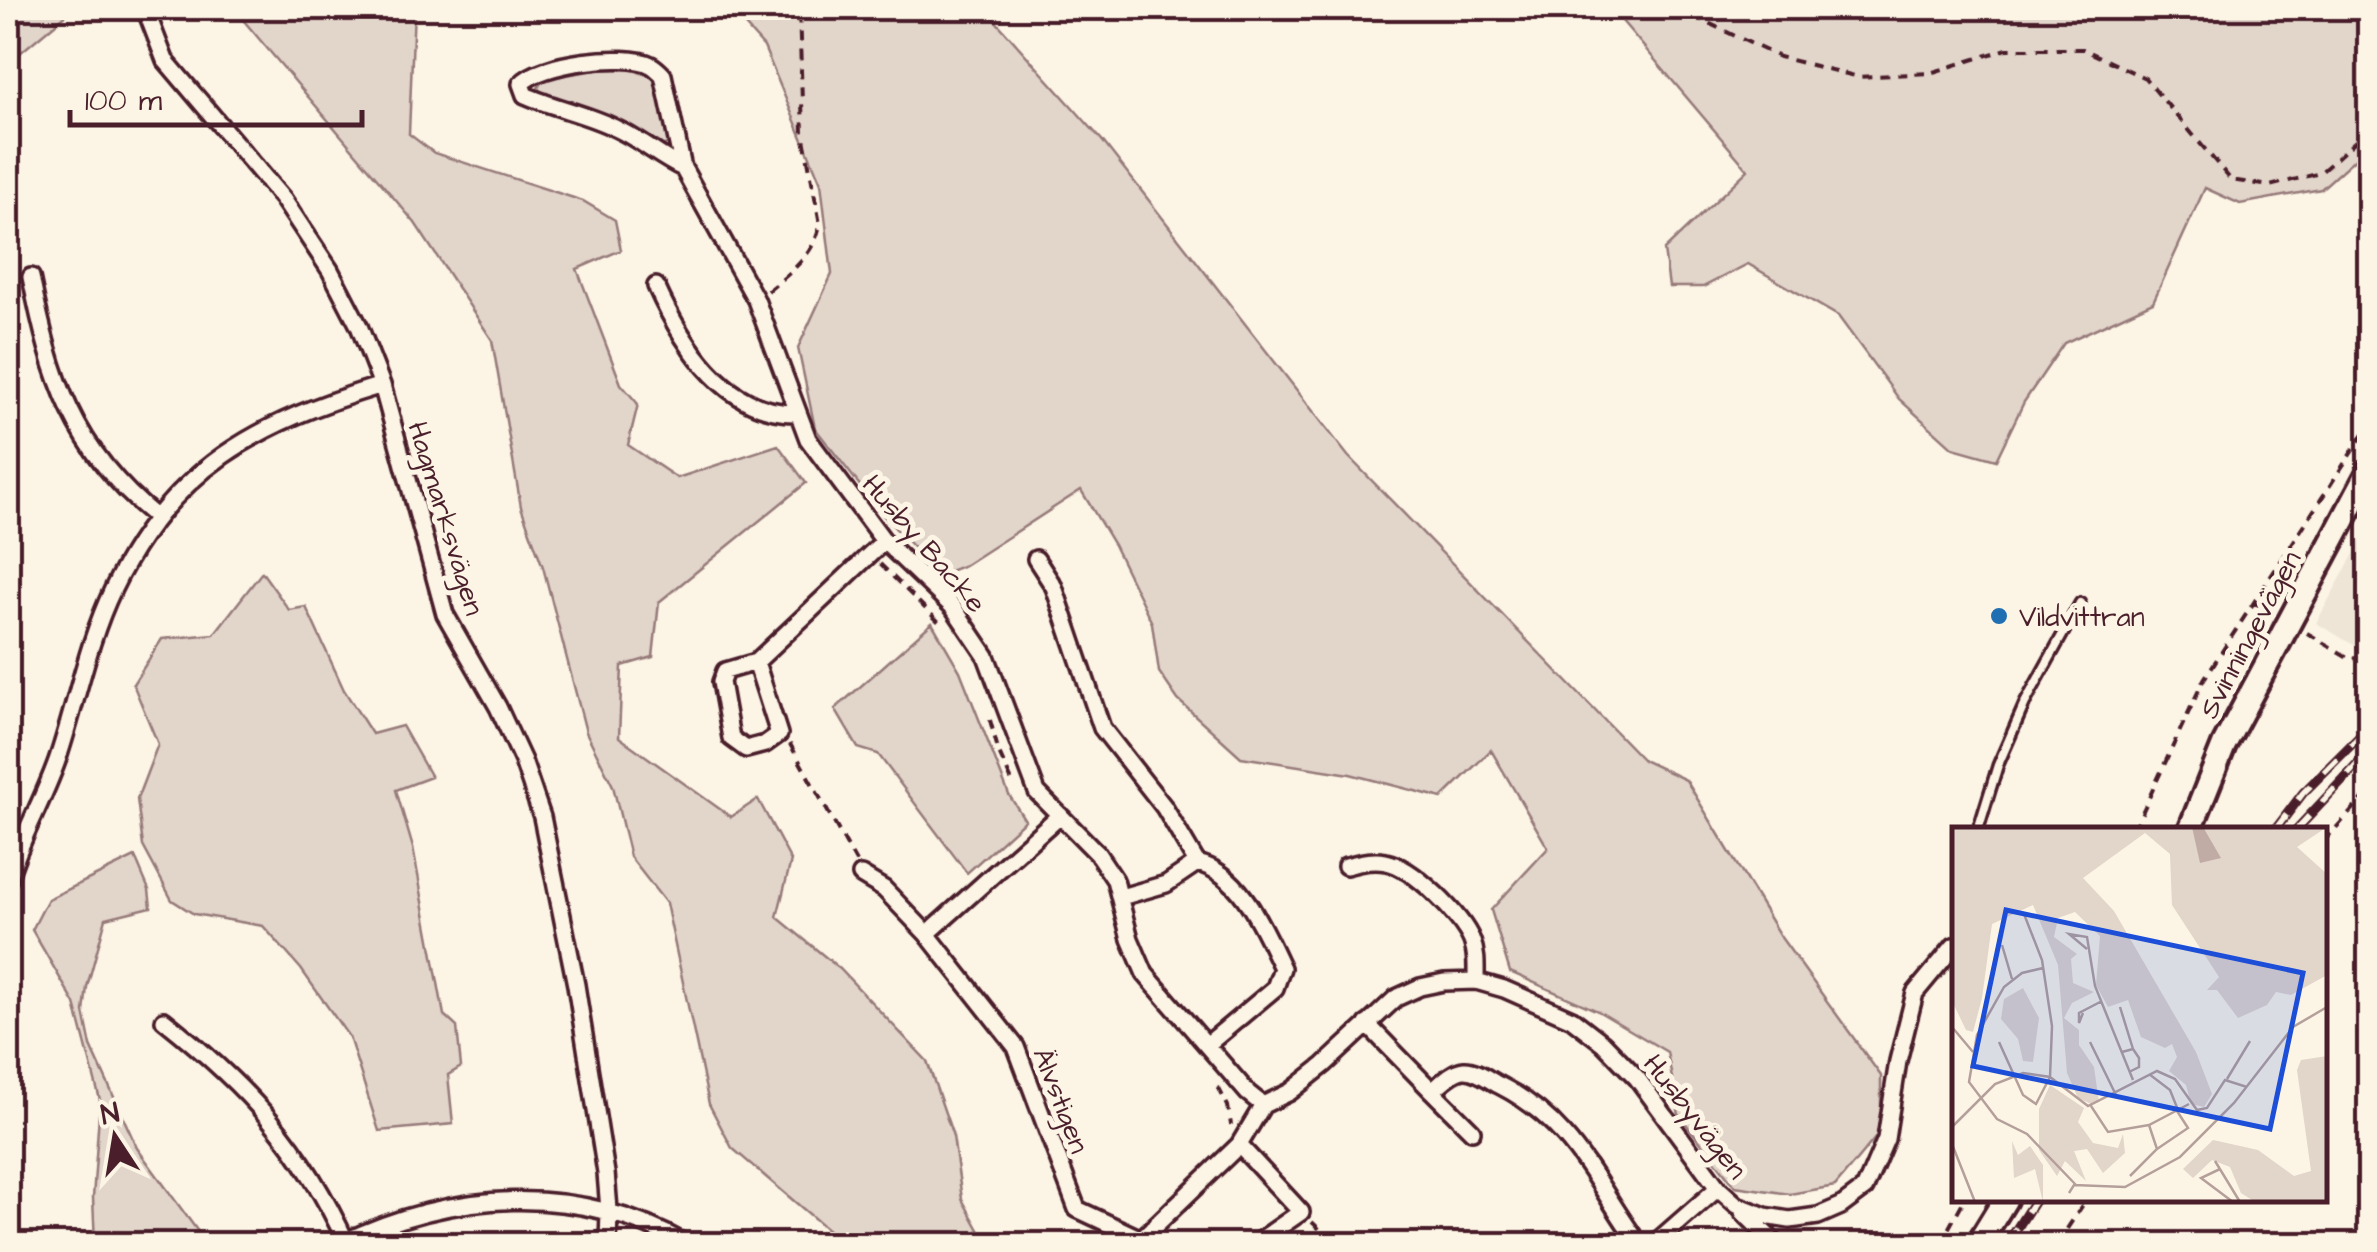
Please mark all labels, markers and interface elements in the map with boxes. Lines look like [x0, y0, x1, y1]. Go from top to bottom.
scale bar [70, 65, 362, 127]
text: 100 m [85, 80, 163, 122]
street label: Hagmarksvägen [397, 417, 494, 620]
street label: Husby Backe [851, 466, 995, 623]
street label: Svinningevägen [2190, 544, 2312, 726]
place label: Vildvittran [2019, 598, 2145, 637]
marker: Vildvittran [1988, 605, 2010, 627]
inset map [1952, 827, 2327, 1202]
street label: Älvstigen [1022, 1042, 1099, 1159]
street label: Husbyvägen [1632, 1046, 1756, 1189]
north arrow [65, 1087, 165, 1187]
text: N [97, 1093, 123, 1135]

